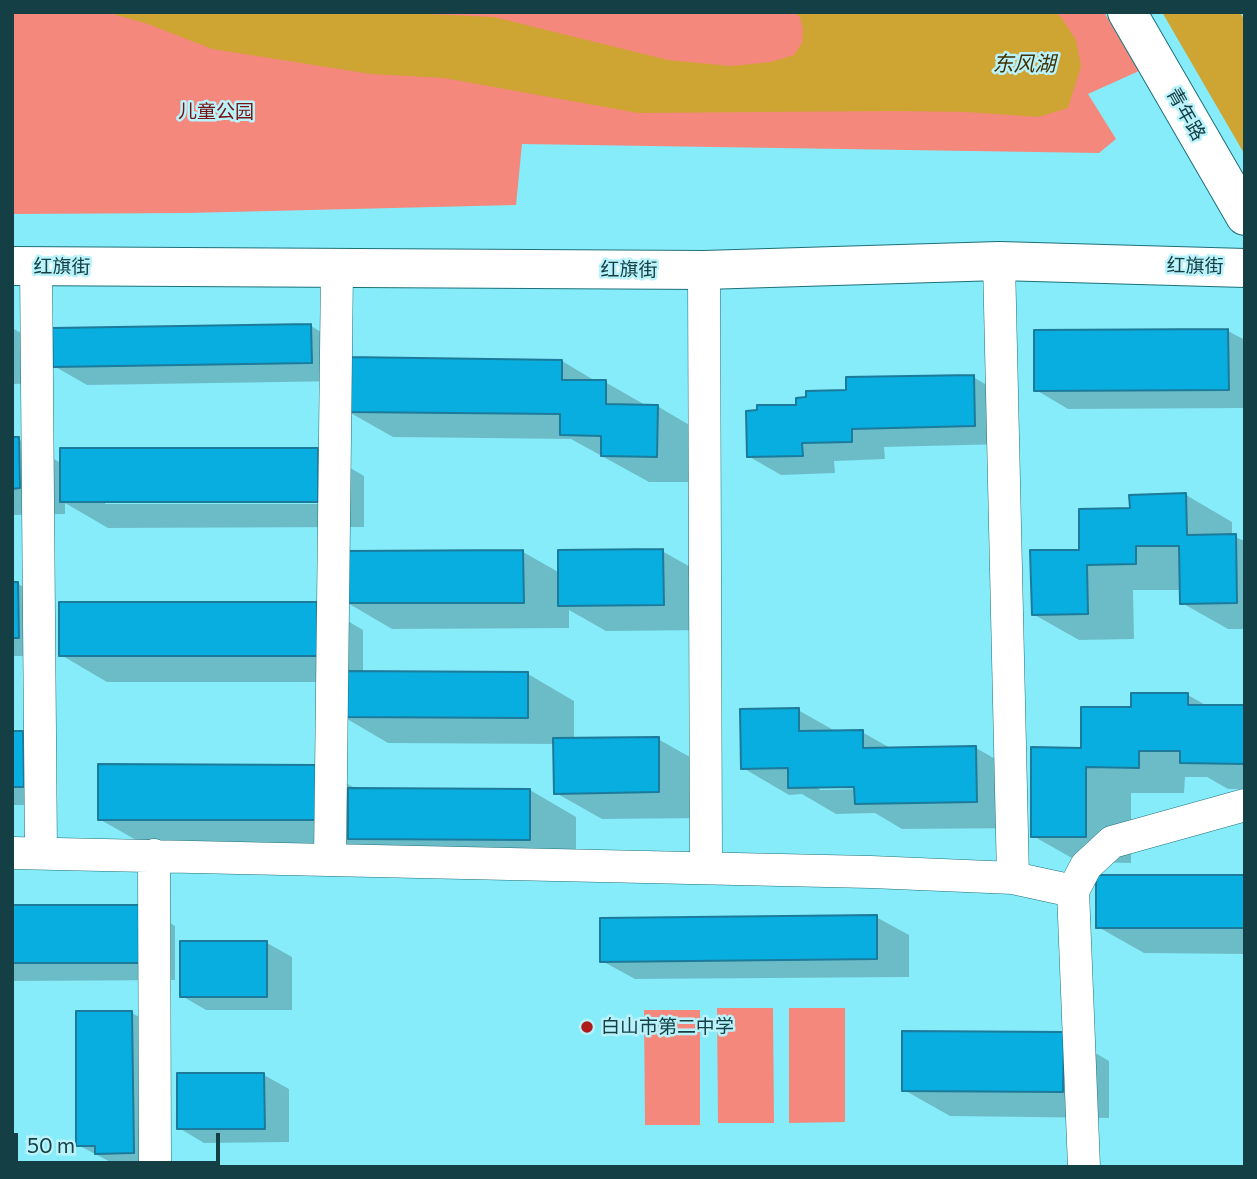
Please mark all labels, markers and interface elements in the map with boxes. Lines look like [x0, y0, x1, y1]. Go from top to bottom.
water label: 东风湖 [993, 51, 1055, 77]
street label: 青年路 [1162, 84, 1210, 144]
park label: 儿童公园 [178, 101, 254, 123]
street label: 红旗街 [1166, 254, 1224, 278]
street label: 红旗街 [34, 256, 90, 278]
street label: 红旗街 [601, 259, 657, 281]
place label: 白山市第二中学 [601, 1016, 734, 1038]
marker: 白山市第二中学 [579, 1019, 595, 1035]
scale bar [18, 1120, 224, 1164]
text: 50 m [27, 1132, 75, 1157]

